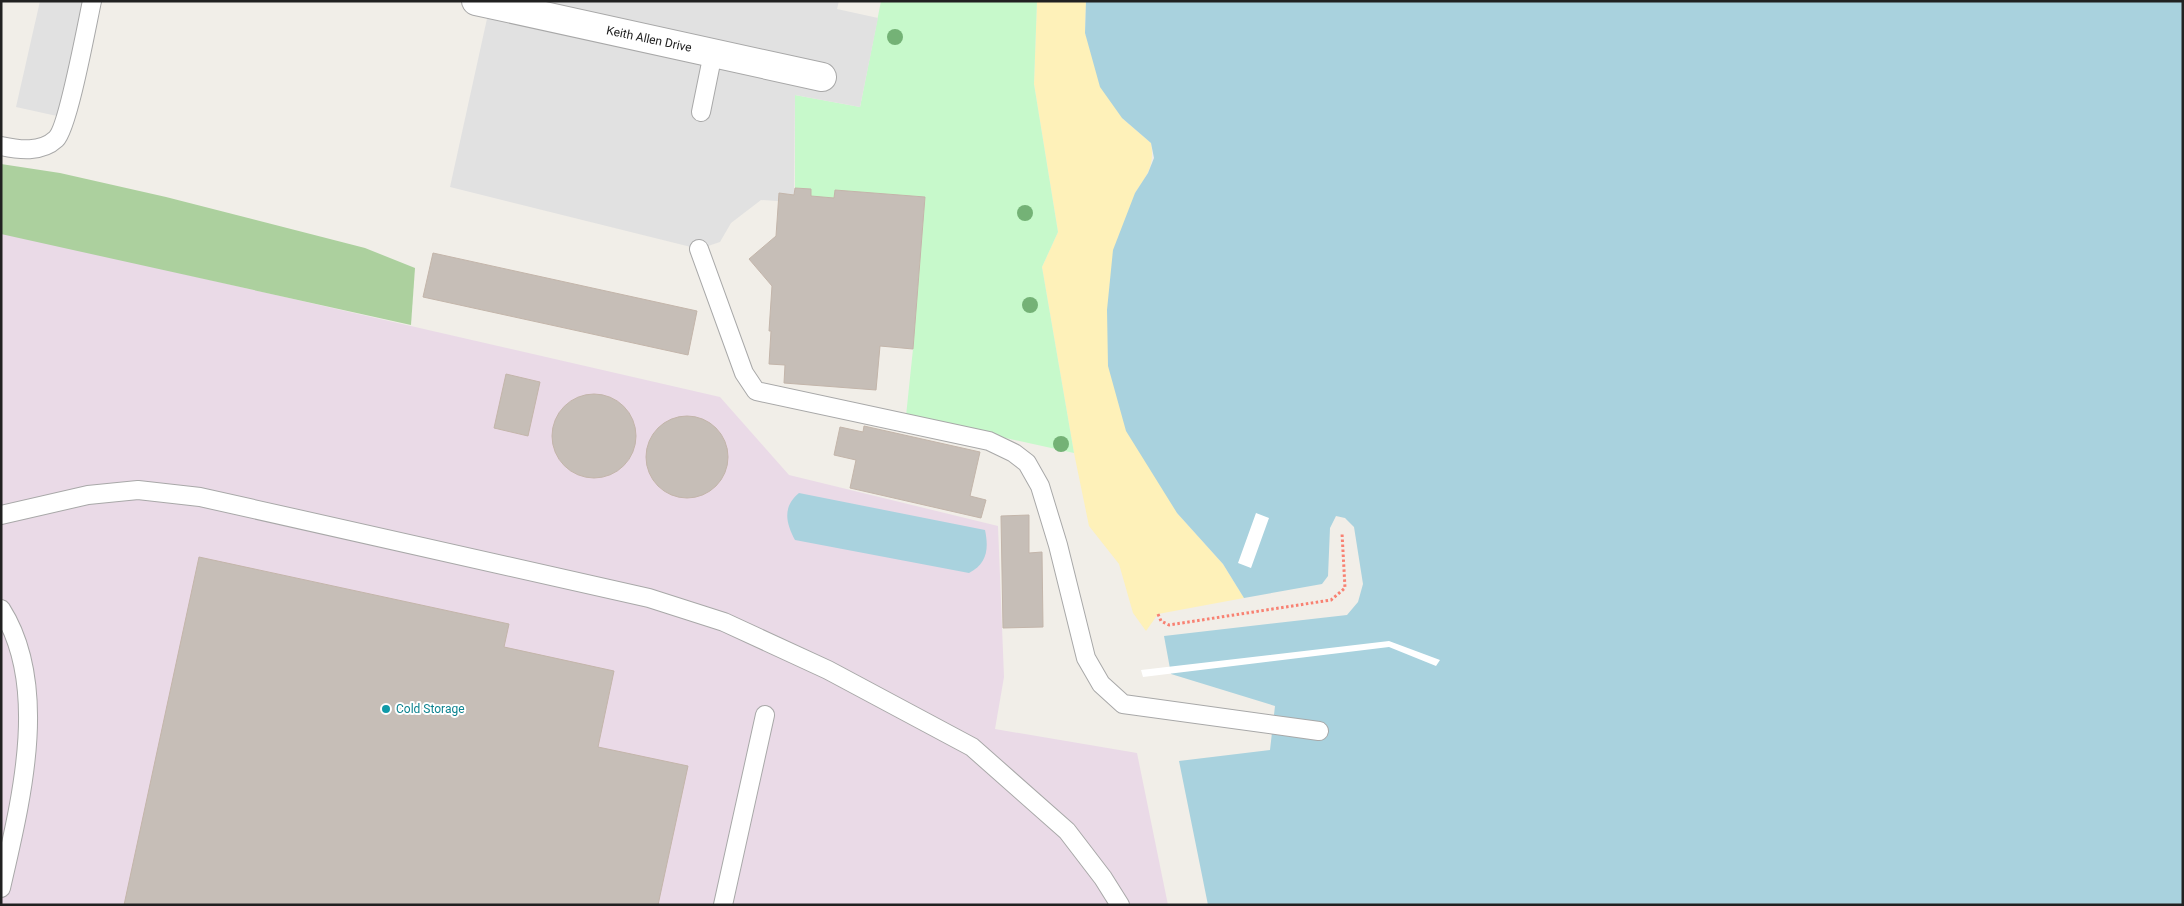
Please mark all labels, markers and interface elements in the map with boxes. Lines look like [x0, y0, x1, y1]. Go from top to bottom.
street label: Keith Allen Drive [605, 23, 693, 55]
place label: Cold Storage [396, 702, 465, 716]
marker: Cold Storage [380, 703, 392, 715]

